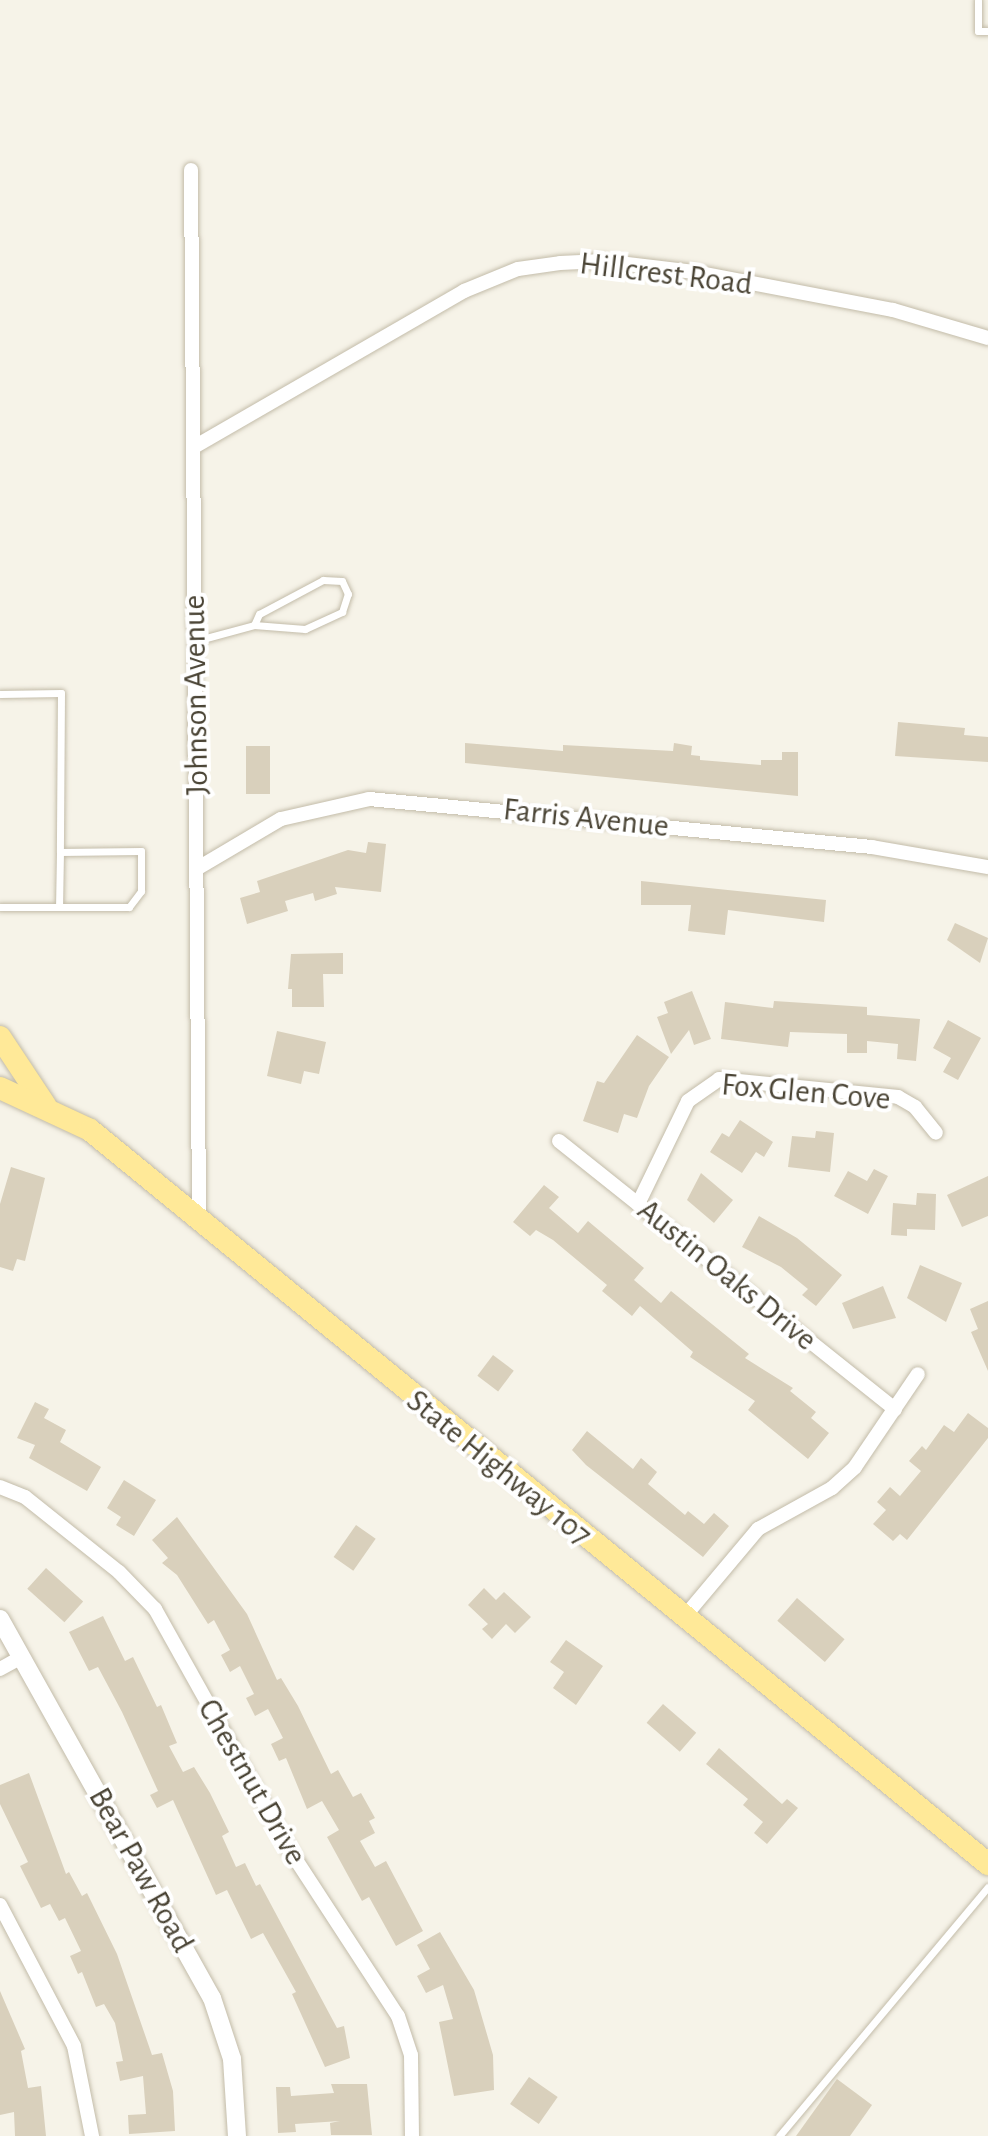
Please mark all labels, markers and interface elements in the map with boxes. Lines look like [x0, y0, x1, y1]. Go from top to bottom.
street label: Hillcrest Road [578, 244, 754, 304]
street label: Johnson Avenue [175, 595, 217, 795]
street label: Farris Avenue [501, 790, 671, 846]
street label: Fox Glen Cove [720, 1065, 892, 1119]
street label: Austin Oaks Drive [630, 1191, 824, 1359]
street label: State Highway 107 [399, 1382, 599, 1554]
street label: Chestnut Drive [189, 1692, 315, 1872]
street label: Bear Paw Road [80, 1781, 202, 1959]

